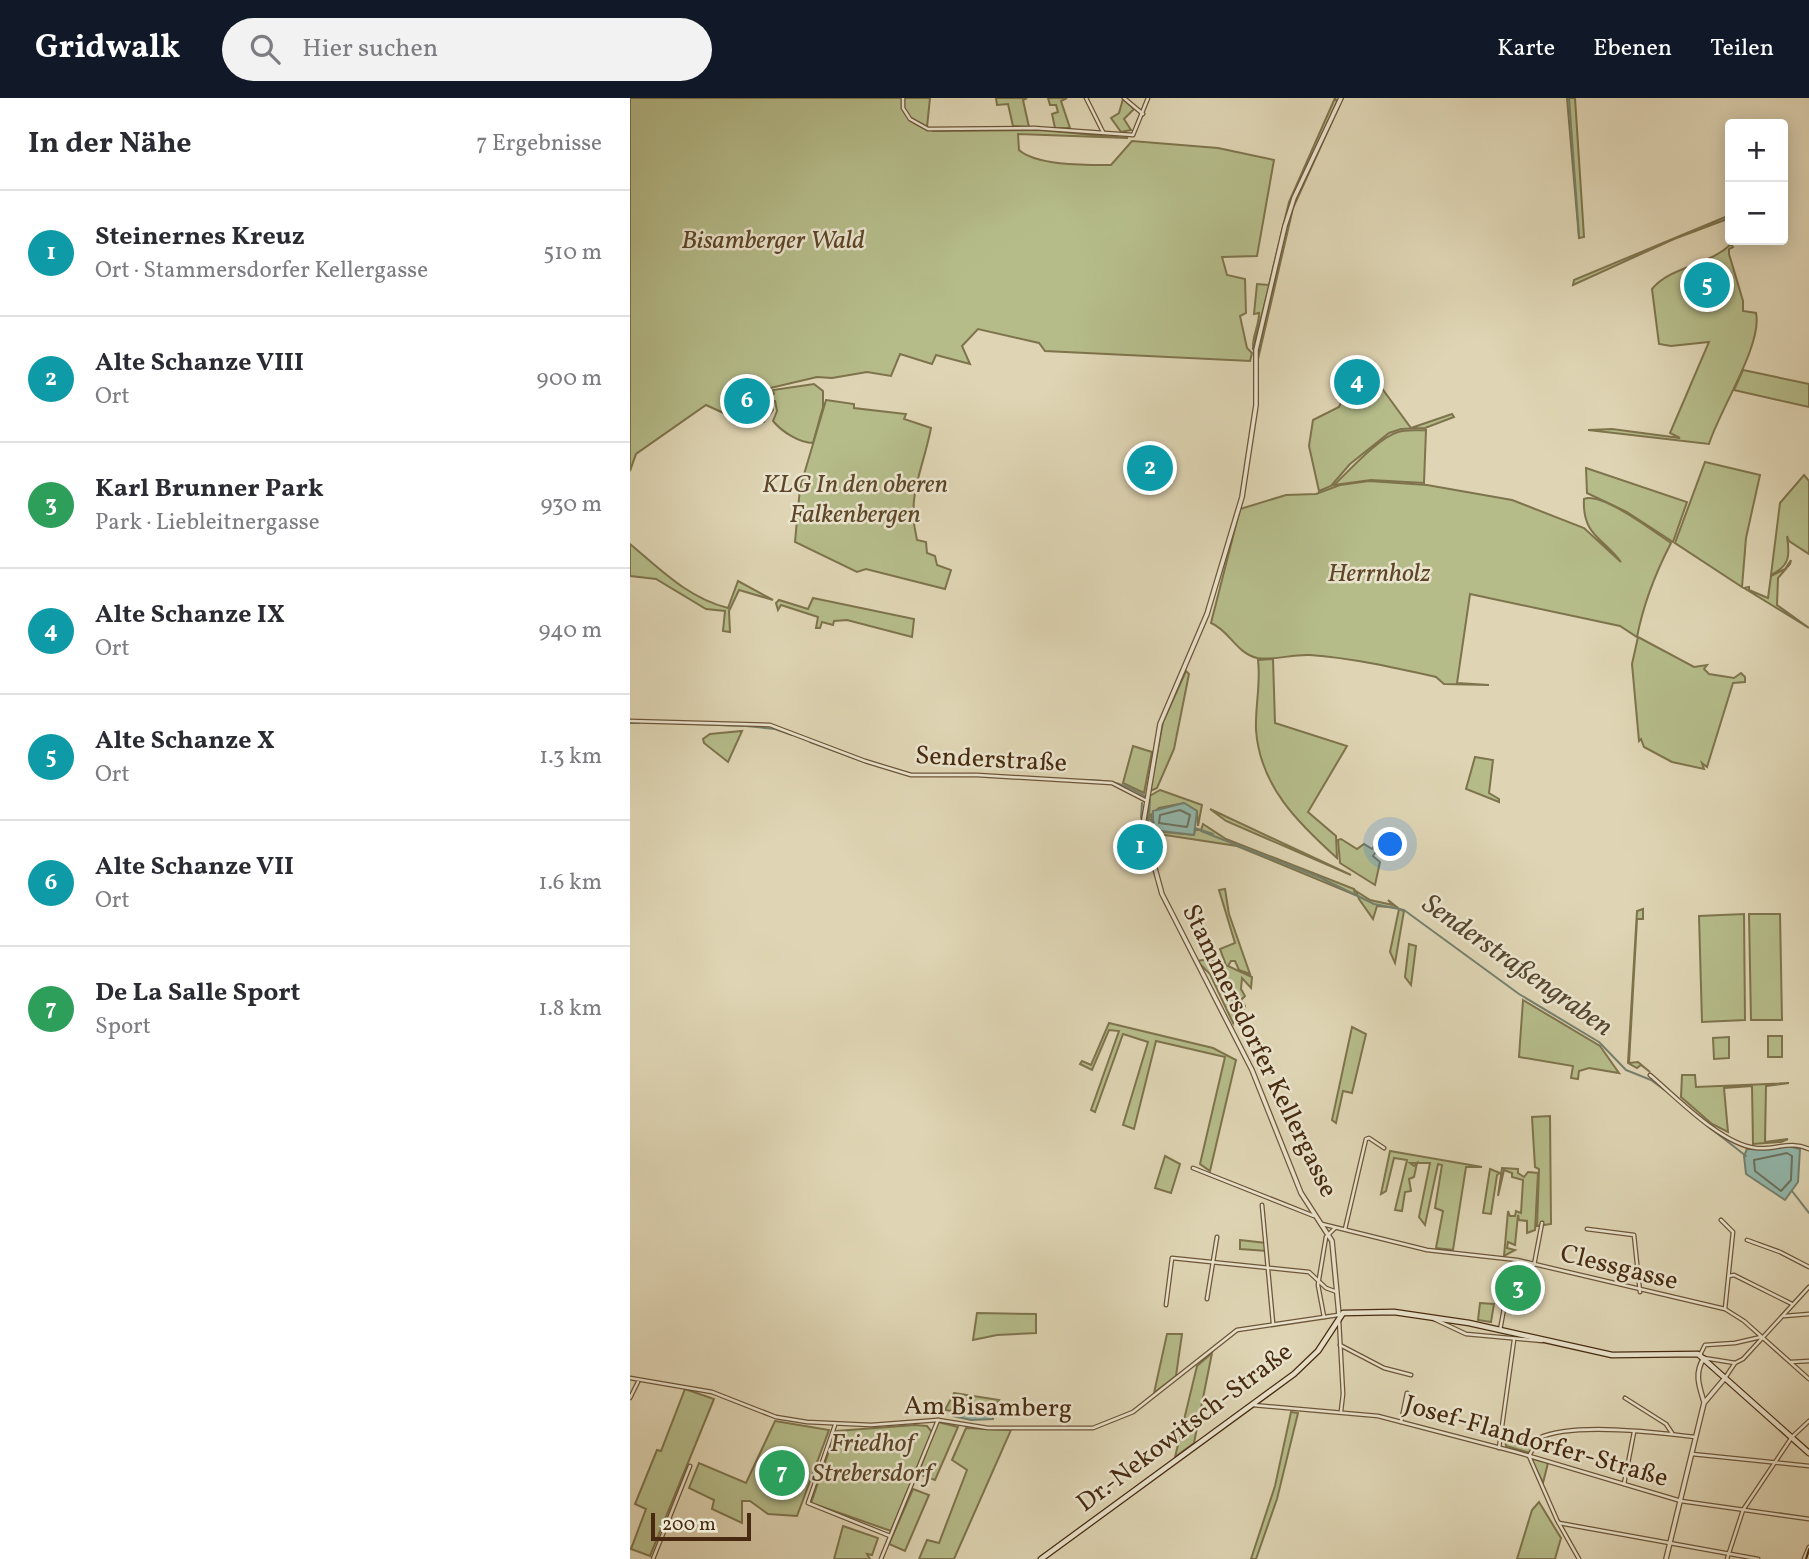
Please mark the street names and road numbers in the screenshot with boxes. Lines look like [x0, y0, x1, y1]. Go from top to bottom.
street label: Senderstraße [914, 738, 1068, 782]
street label: Stammersdorfer Kellergasse [1172, 898, 1346, 1204]
street label: Clessgasse [1556, 1236, 1682, 1300]
street label: Dr.-Nekowitsch-Straße [1069, 1335, 1301, 1521]
street label: Josef-Flandorfer-Straße [1400, 1387, 1672, 1497]
street label: Am Bisamberg [904, 1389, 1072, 1427]

